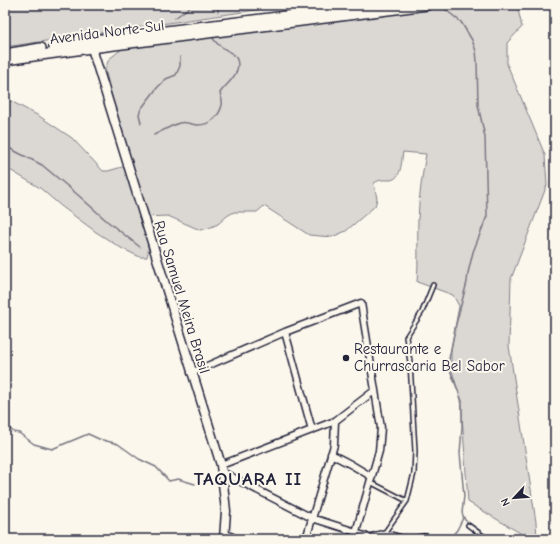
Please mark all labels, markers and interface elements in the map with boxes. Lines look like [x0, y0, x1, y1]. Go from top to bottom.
street label: Avenida Norte-Sul [49, 16, 165, 48]
street label: Rua Samuel Meira Brasil [150, 218, 214, 376]
place label: Restaurante e Churrascaria Bel Sabor [354, 340, 505, 375]
marker: Restaurante e Churrascaria Bel Sabor [341, 353, 351, 363]
district label: TAQUARA II [194, 468, 302, 490]
north arrow [494, 478, 534, 518]
text: N [498, 496, 513, 508]

